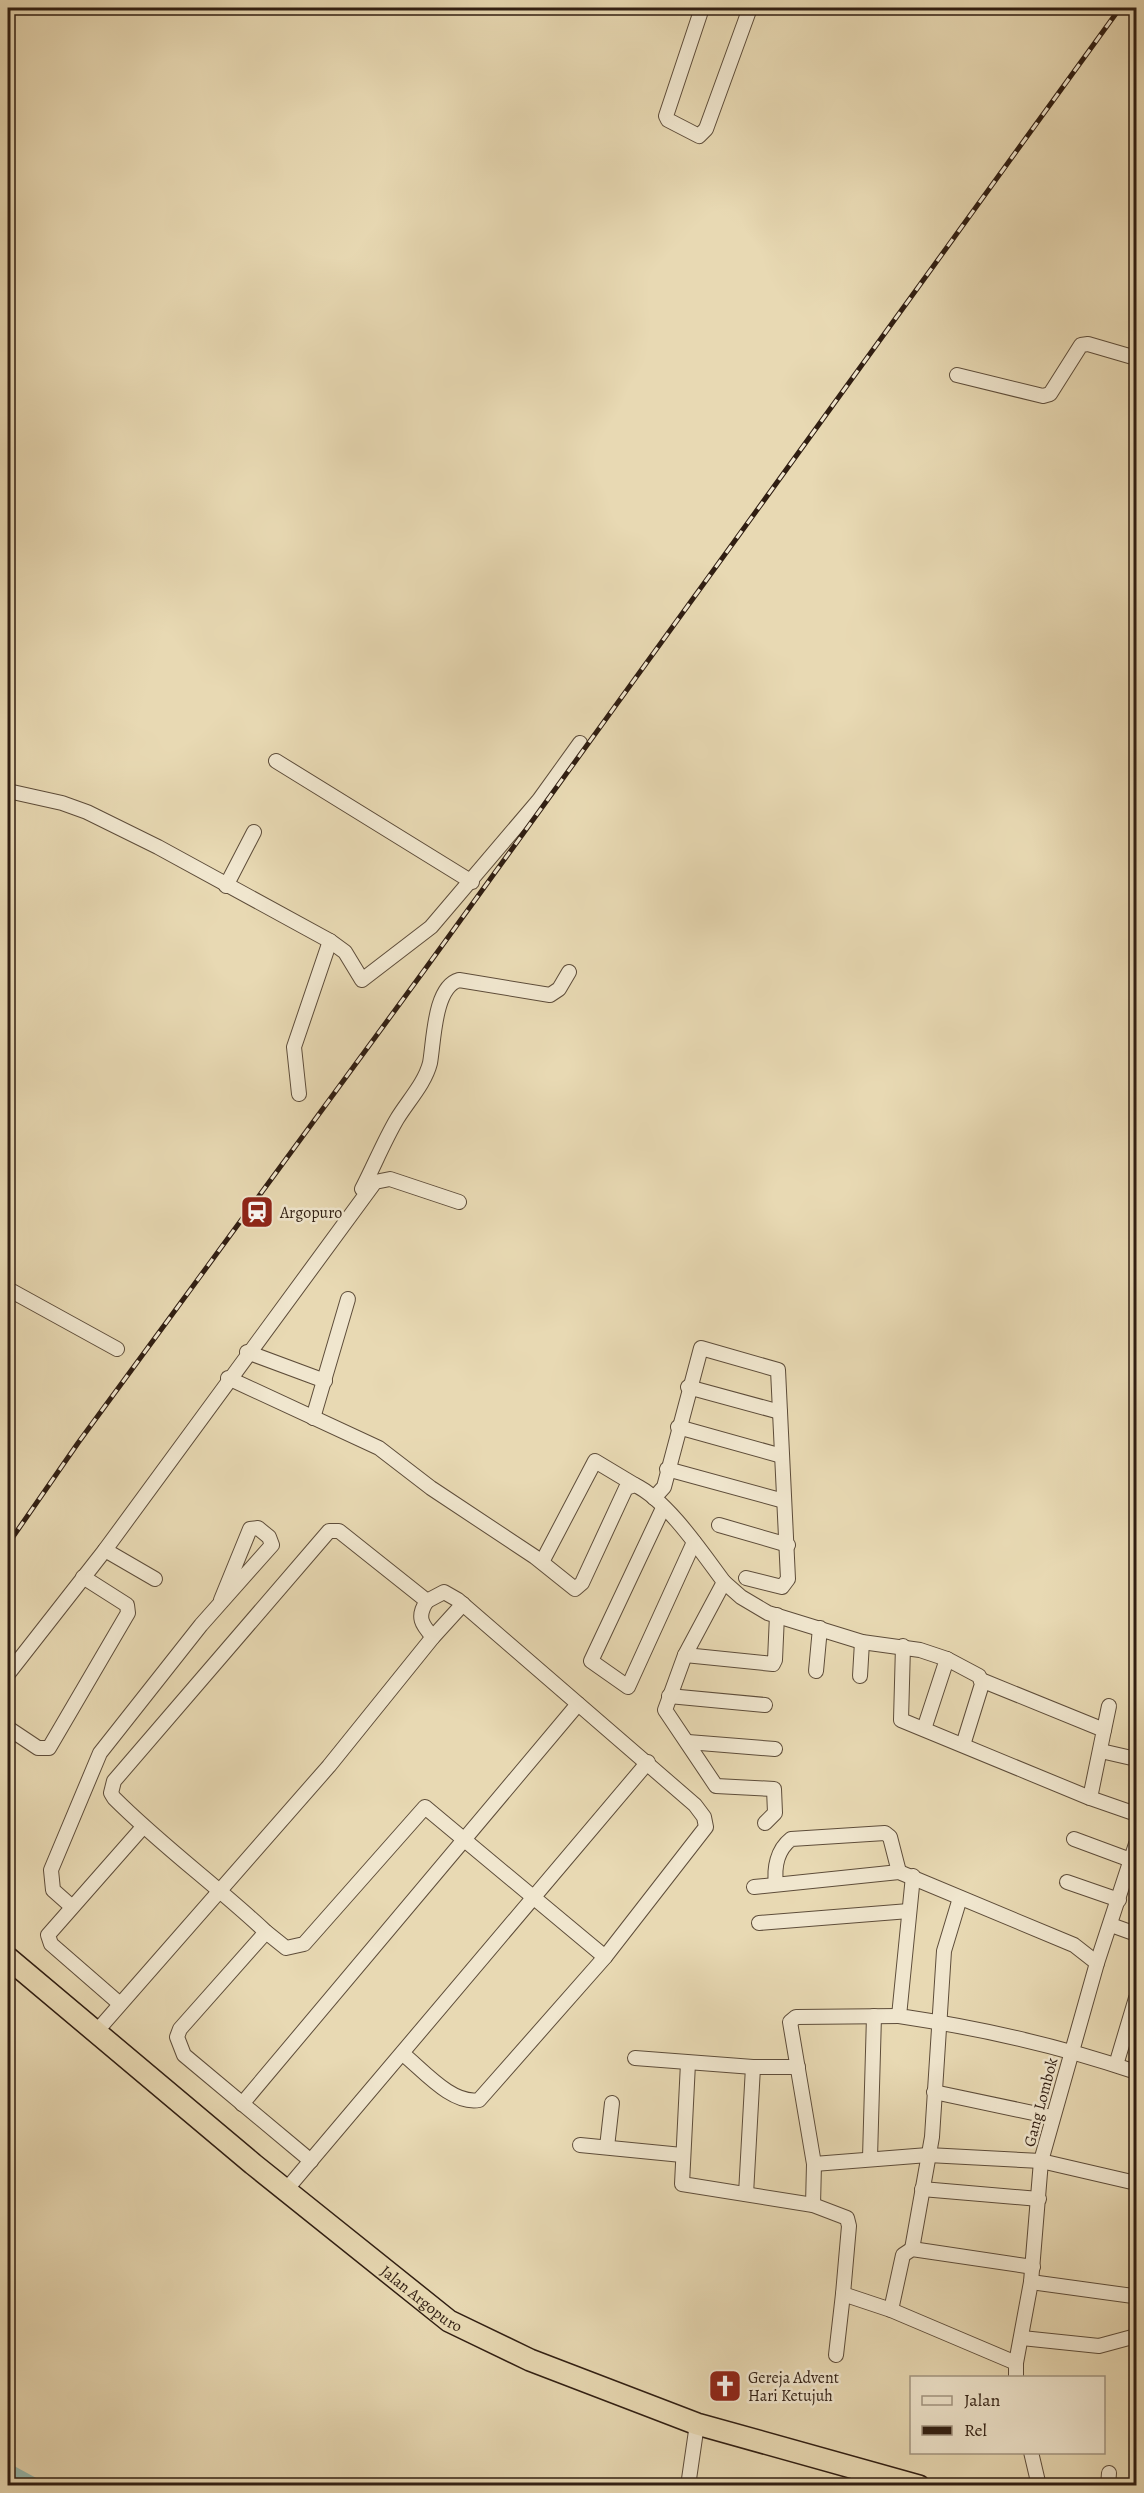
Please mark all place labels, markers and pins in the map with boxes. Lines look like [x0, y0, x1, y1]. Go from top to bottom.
station icon: Argopuro [239, 1194, 275, 1230]
place label: Argopuro [279, 1202, 342, 1224]
place label: Gereja Advent Hari Ketujuh [748, 2367, 839, 2407]
church icon: Gereja Advent Hari Ketujuh [707, 2368, 743, 2404]

